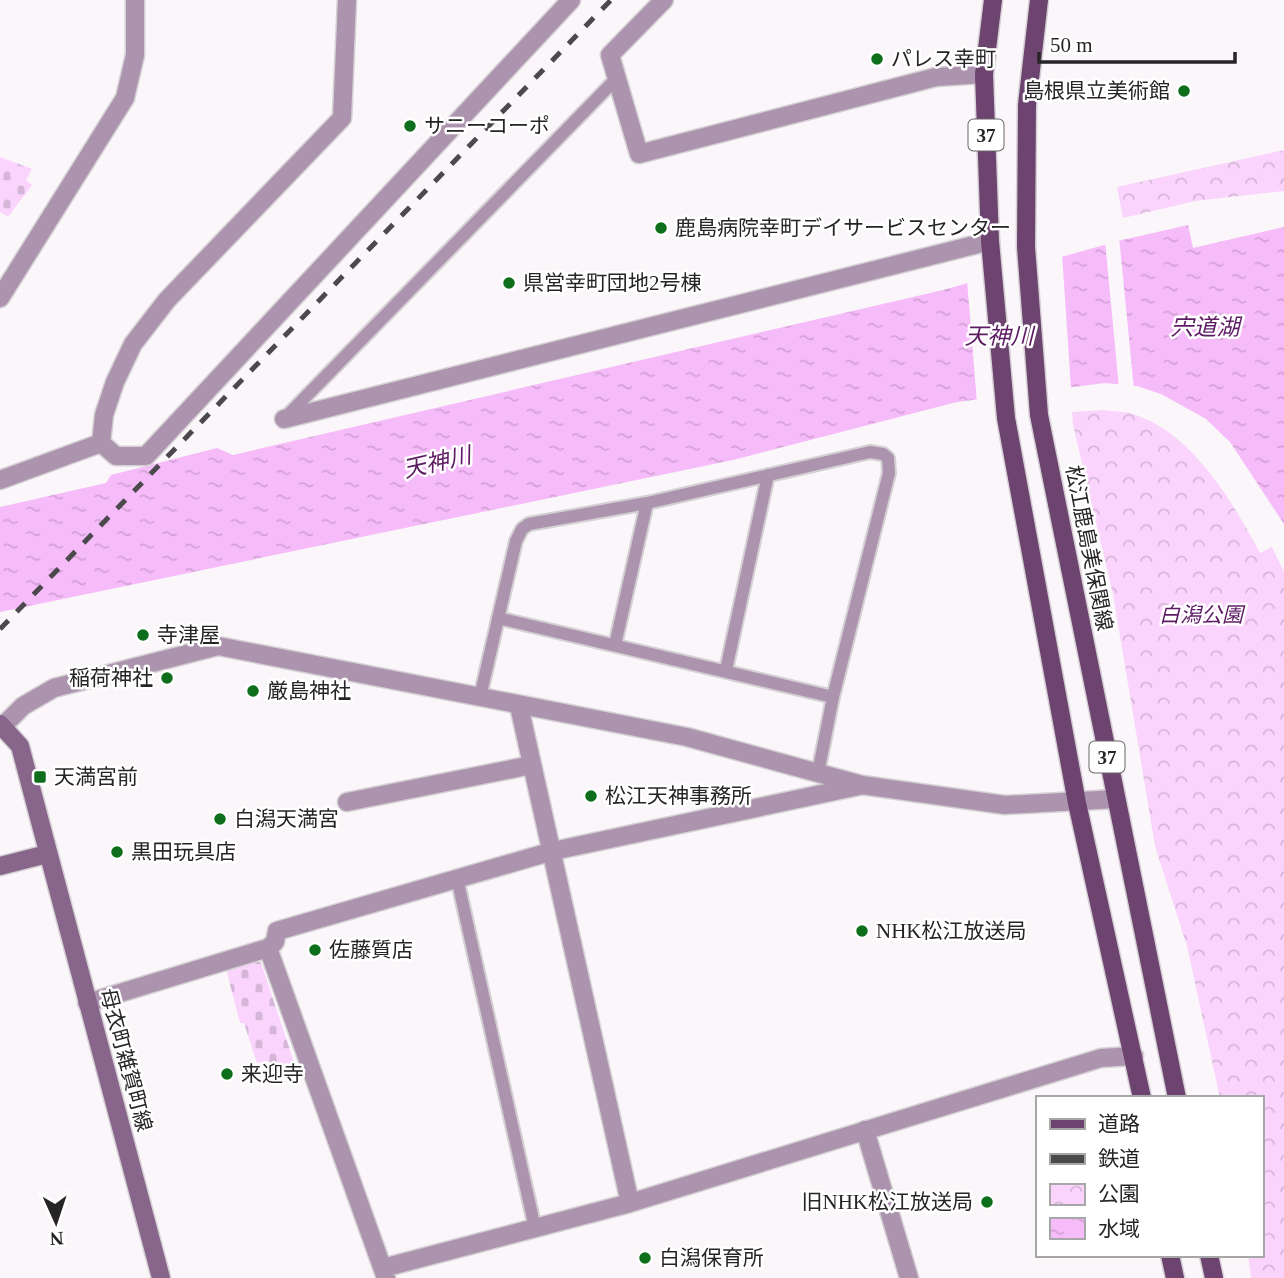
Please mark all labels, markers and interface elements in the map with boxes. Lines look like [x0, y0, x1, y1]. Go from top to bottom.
scale bar [1039, 21, 1235, 65]
text: 50 m [1050, 33, 1093, 57]
place label: パレス幸町 [891, 47, 996, 71]
marker: パレス幸町 [869, 51, 885, 67]
place label: 島根県立美術館 [1023, 79, 1170, 103]
marker: 島根県立美術館 [1176, 83, 1192, 99]
place label: サニーコーポ [424, 114, 550, 138]
marker: サニーコーポ [402, 118, 418, 134]
road number: 37 [968, 119, 1004, 150]
place label: 鹿島病院幸町デイサービスセンター [675, 216, 1011, 240]
marker: 鹿島病院幸町デイサービスセンター [653, 220, 669, 236]
place label: 県営幸町団地2号棟 [523, 271, 702, 295]
marker: 県営幸町団地2号棟 [501, 275, 517, 291]
water label: 宍道湖 [1171, 315, 1243, 340]
water label: 天神川 [965, 324, 1037, 349]
water label: 天神川 [401, 442, 476, 482]
street label: 松江鹿島美保関線 [1061, 463, 1117, 633]
park label: 白潟公園 [1159, 603, 1246, 627]
place label: 寺津屋 [157, 623, 220, 647]
marker: 寺津屋 [135, 627, 151, 643]
place label: 稲荷神社 [69, 666, 153, 690]
marker: 稲荷神社 [159, 670, 175, 686]
place label: 厳島神社 [267, 679, 351, 703]
marker: 厳島神社 [245, 683, 261, 699]
road number: 37 [1090, 742, 1124, 772]
place label: 天満宮前 [54, 765, 138, 789]
marker: 天満宮前 [32, 769, 48, 785]
place label: 松江天神事務所 [605, 784, 752, 808]
marker: 松江天神事務所 [583, 788, 599, 804]
place label: 白潟天満宮 [234, 807, 339, 831]
marker: 白潟天満宮 [212, 811, 228, 827]
place label: 黒田玩具店 [131, 840, 236, 864]
marker: 黒田玩具店 [109, 844, 125, 860]
place label: NHK松江放送局 [876, 919, 1027, 943]
marker: NHK松江放送局 [854, 923, 870, 939]
place label: 佐藤質店 [329, 938, 413, 962]
marker: 佐藤質店 [307, 942, 323, 958]
street label: 母衣町雑賀町線 [95, 986, 157, 1134]
place label: 来迎寺 [241, 1062, 304, 1086]
marker: 来迎寺 [219, 1066, 235, 1082]
legend [1036, 1096, 1263, 1257]
text: 道路 [1098, 1112, 1140, 1136]
text: 鉄道 [1098, 1147, 1140, 1171]
text: 公園 [1098, 1182, 1140, 1206]
north arrow [21, 1187, 91, 1257]
place label: 旧NHK松江放送局 [802, 1190, 973, 1214]
marker: 旧NHK松江放送局 [979, 1194, 995, 1210]
text: 水域 [1098, 1217, 1140, 1241]
text: N [49, 1228, 64, 1249]
place label: 白潟保育所 [659, 1246, 764, 1270]
marker: 白潟保育所 [637, 1250, 653, 1266]

